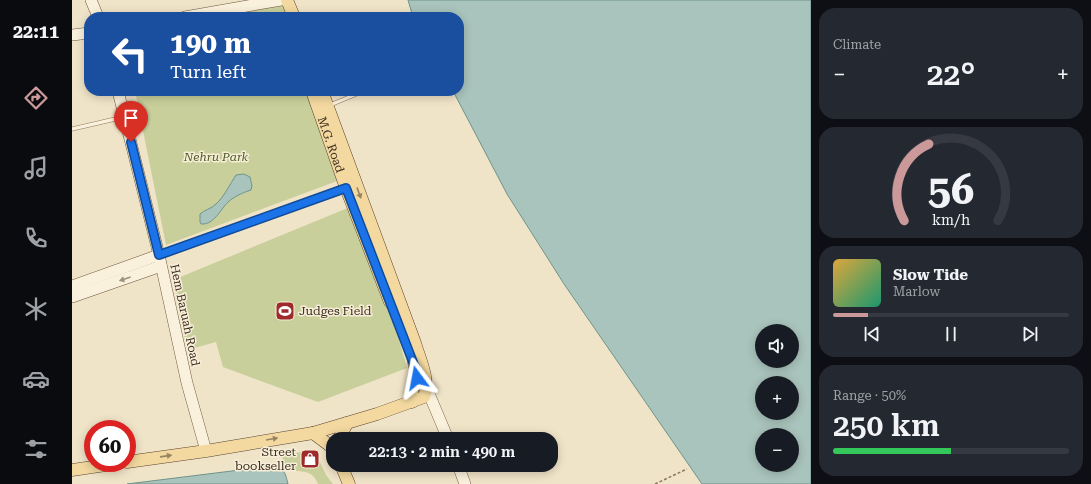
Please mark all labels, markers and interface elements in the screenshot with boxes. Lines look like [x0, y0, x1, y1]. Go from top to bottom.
text: 22:11 [13, 21, 59, 42]
text: 190 m [170, 27, 251, 60]
icon: left [104, 28, 156, 80]
text: Climate [833, 37, 881, 52]
text: 22° [927, 57, 975, 92]
text: Turn left [170, 61, 246, 82]
text: − [833, 62, 845, 87]
text: + [1057, 62, 1069, 87]
icon: directions [22, 84, 50, 112]
pin [114, 101, 148, 142]
icon: arrive [120, 107, 142, 129]
street label: M.G. Road [315, 115, 347, 175]
park label: Nehru Park [183, 150, 249, 164]
icon: music [22, 154, 50, 182]
text: 56 [928, 164, 974, 213]
one-way arrow [356, 188, 362, 200]
text: km/h [932, 211, 970, 227]
icon: phone [22, 224, 50, 252]
street label: Hem Baruah Road [167, 263, 203, 368]
text: Slow Tide [893, 266, 968, 284]
one-way arrow [118, 276, 130, 282]
text: Marlow [893, 284, 940, 299]
icon: climate [22, 295, 50, 323]
sports icon: Judges Field [274, 300, 296, 322]
place label: Judges Field [299, 304, 372, 318]
icon: previous [861, 323, 883, 345]
icon: pause [940, 323, 962, 345]
icon: next [1019, 323, 1041, 345]
map controls [755, 324, 799, 472]
button: sound [755, 324, 799, 368]
position arrow [396, 357, 438, 399]
icon: car [22, 365, 50, 393]
button: + [755, 376, 799, 420]
text: Range · 50% [833, 388, 906, 403]
text: 250 km [833, 408, 940, 443]
speed limit sign: 60 [84, 420, 136, 472]
button: − [755, 428, 799, 472]
icon: filters [22, 435, 50, 463]
one-way arrow [266, 436, 278, 442]
text: 22:13 · 2 min · 490 m [369, 443, 515, 461]
place label: Street bookseller [235, 445, 297, 473]
shop icon: Street bookseller [299, 448, 321, 470]
one-way arrow [160, 453, 172, 459]

